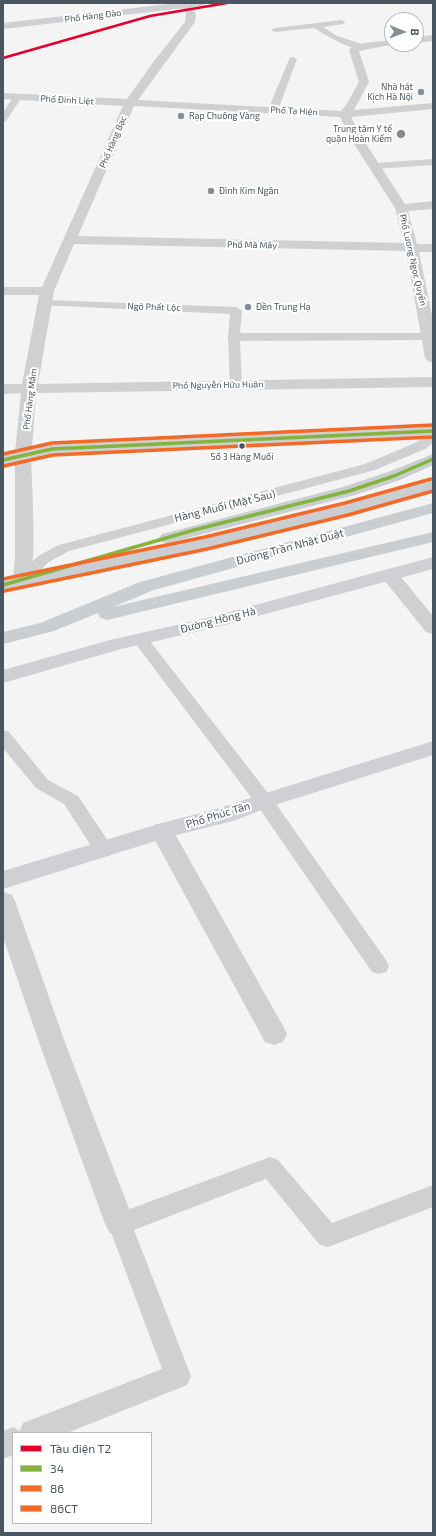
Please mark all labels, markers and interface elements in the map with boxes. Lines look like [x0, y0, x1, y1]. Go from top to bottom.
street label: Phố Hàng Đào [64, 7, 122, 25]
north arrow [384, 12, 424, 52]
text: B [409, 29, 422, 36]
place label: Nhà hát Kịch Hà Nội [367, 82, 413, 103]
marker: Nhà hát Kịch Hà Nội [416, 87, 426, 97]
street label: Phố Đinh Liệt [40, 93, 94, 107]
street label: Phố Tạ Hiện [270, 104, 318, 118]
marker: Rạp Chuông Vàng [176, 111, 186, 121]
place label: Rạp Chuông Vàng [189, 111, 260, 121]
street label: Phố Hàng Bạc [97, 114, 129, 170]
place label: Trung tâm Y tế quận Hoàn Kiếm [326, 124, 392, 145]
marker: Trung tâm Y tế quận Hoàn Kiếm [395, 128, 407, 140]
marker: Đình Kim Ngân [206, 186, 216, 196]
place label: Đình Kim Ngân [219, 186, 279, 196]
street label: Phố Lương Ngọc Quyến [397, 213, 429, 307]
street label: Phố Mã Mây [227, 239, 277, 251]
street label: Ngõ Phất Lộc [127, 301, 181, 313]
marker: Đền Trung Hạ [243, 302, 253, 312]
place label: Đền Trung Hạ [256, 302, 310, 312]
street label: Phố Hàng Mắm [21, 368, 39, 430]
street label: Phố Nguyễn Hữu Huân [173, 379, 263, 391]
marker: Số 3 Hàng Muối [237, 441, 247, 451]
place label: Số 3 Hàng Muối [211, 452, 273, 462]
street label: Hàng Muối (Mặt Sau) [173, 487, 277, 525]
street label: Đường Trần Nhật Duật [235, 526, 345, 568]
street label: Đường Hồng Hà [179, 604, 257, 636]
street label: Phố Phúc Tân [184, 799, 252, 831]
legend [12, 1432, 152, 1524]
text: Tàu điện T2 [50, 1441, 111, 1455]
text: 34 [50, 1461, 64, 1475]
text: 86 [50, 1481, 64, 1495]
text: 86CT [50, 1501, 78, 1515]

